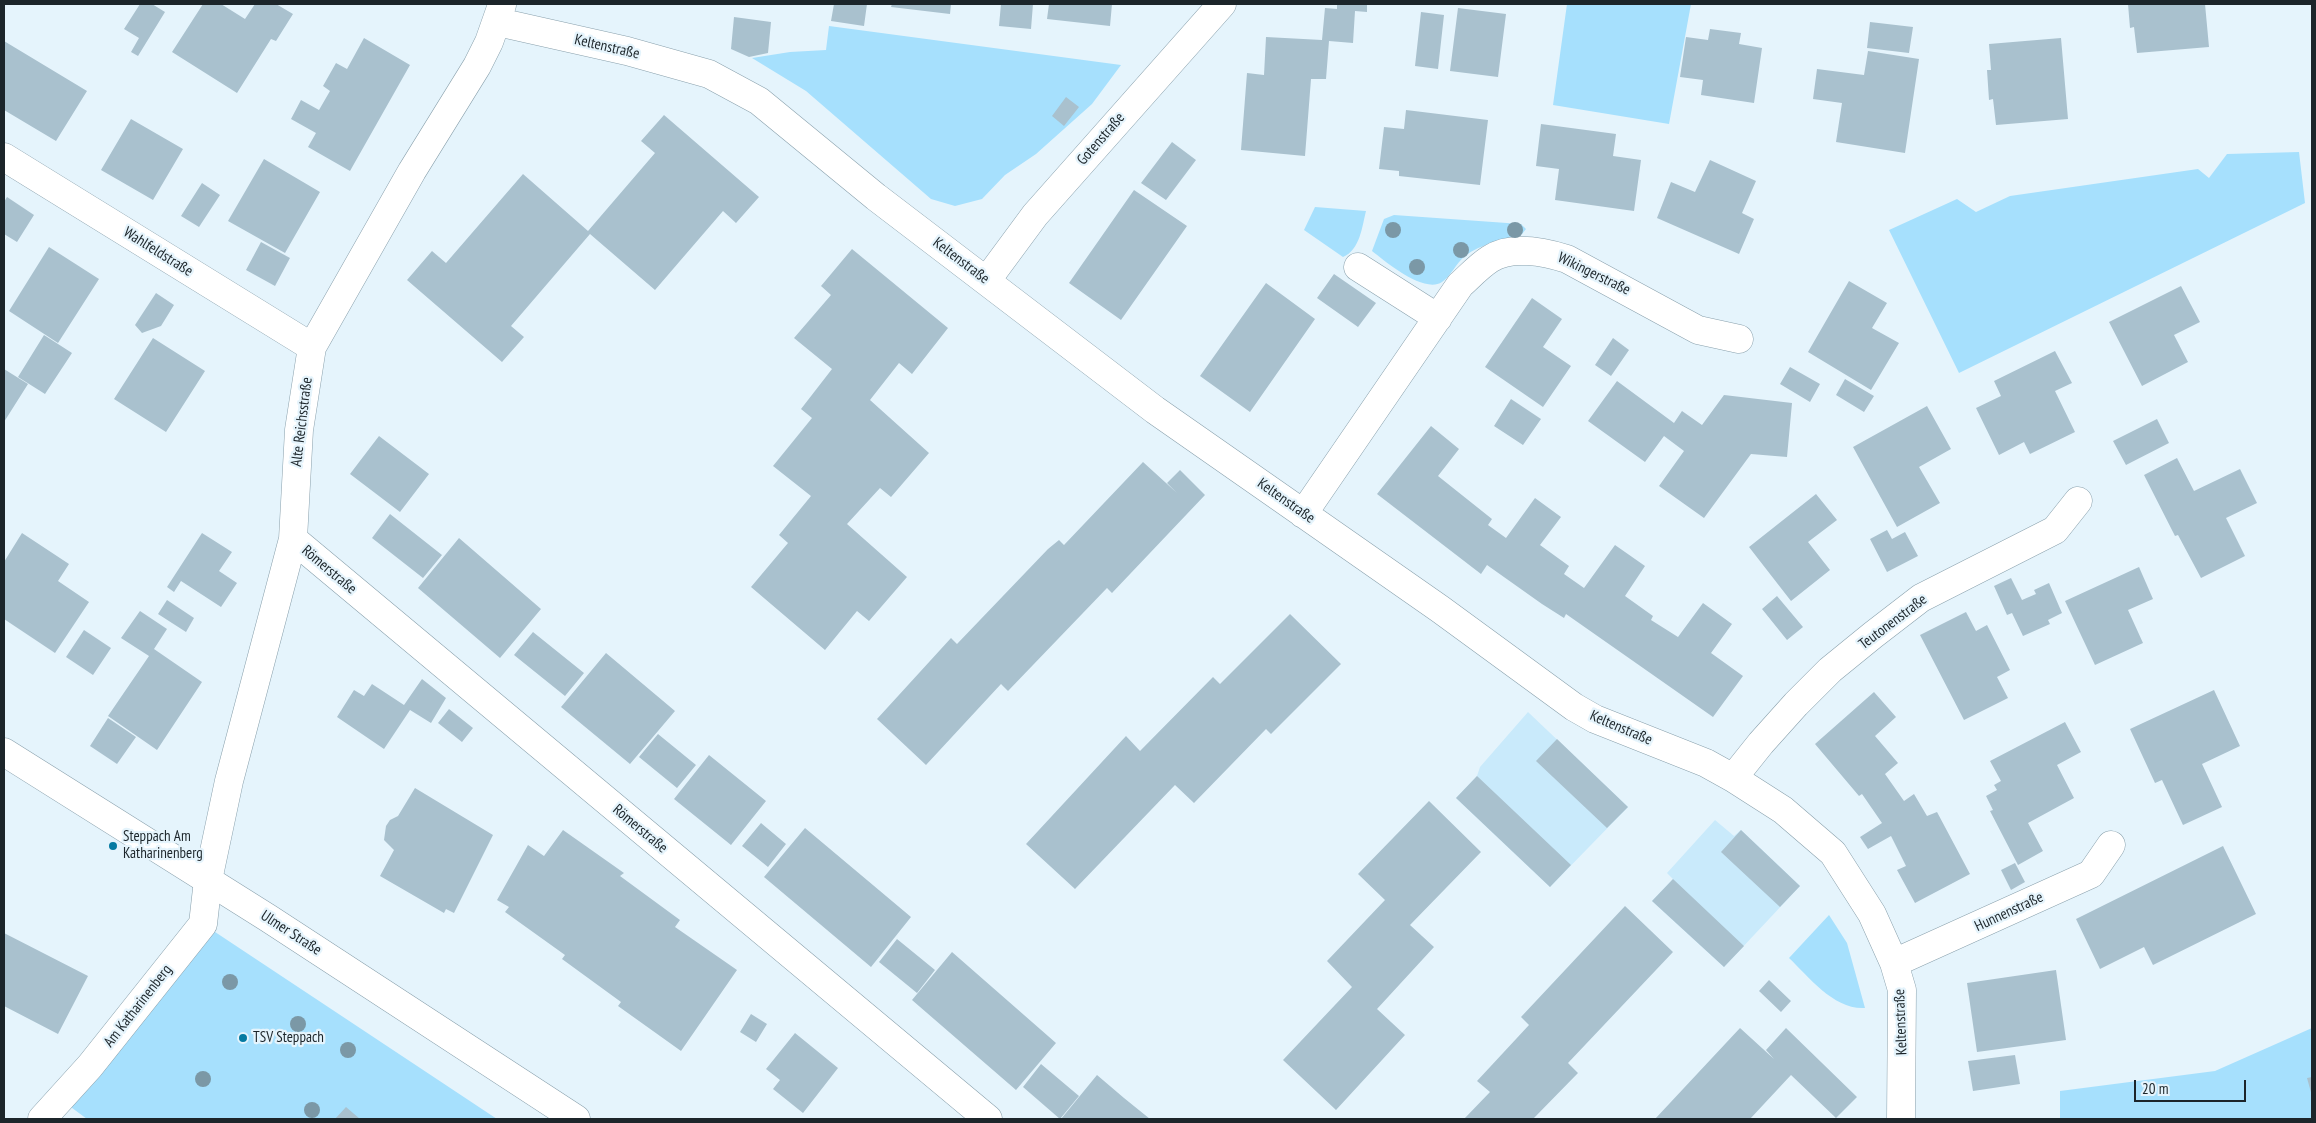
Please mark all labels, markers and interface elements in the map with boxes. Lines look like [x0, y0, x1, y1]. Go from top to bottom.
street label: Keltenstraße [573, 31, 641, 63]
street label: Gotenstraße [1073, 109, 1129, 169]
street label: Wahlfeldstraße [120, 224, 196, 280]
street label: Keltenstraße [929, 234, 993, 288]
street label: Wikingerstraße [1555, 249, 1633, 299]
street label: Alte Reichsstraße [288, 376, 316, 468]
street label: Keltenstraße [1254, 475, 1318, 527]
street label: Römerstraße [298, 542, 360, 598]
street label: Teutonenstraße [1855, 591, 1931, 653]
street label: Keltenstraße [1587, 707, 1655, 749]
street label: Römerstraße [609, 801, 671, 857]
place label: Steppach Am Katharinenberg [123, 828, 203, 863]
marker: Steppach Am Katharinenberg [107, 840, 119, 852]
street label: Hunnenstraße [1972, 888, 2046, 936]
street label: Ulmer Straße [257, 907, 325, 959]
street label: Am Katharinenberg [100, 961, 176, 1051]
street label: Keltenstraße [1891, 989, 1911, 1055]
place label: TSV Steppach [253, 1029, 324, 1047]
marker: TSV Steppach [237, 1032, 249, 1044]
scale bar [2136, 1070, 2248, 1102]
text: 20 m [2142, 1079, 2168, 1098]

